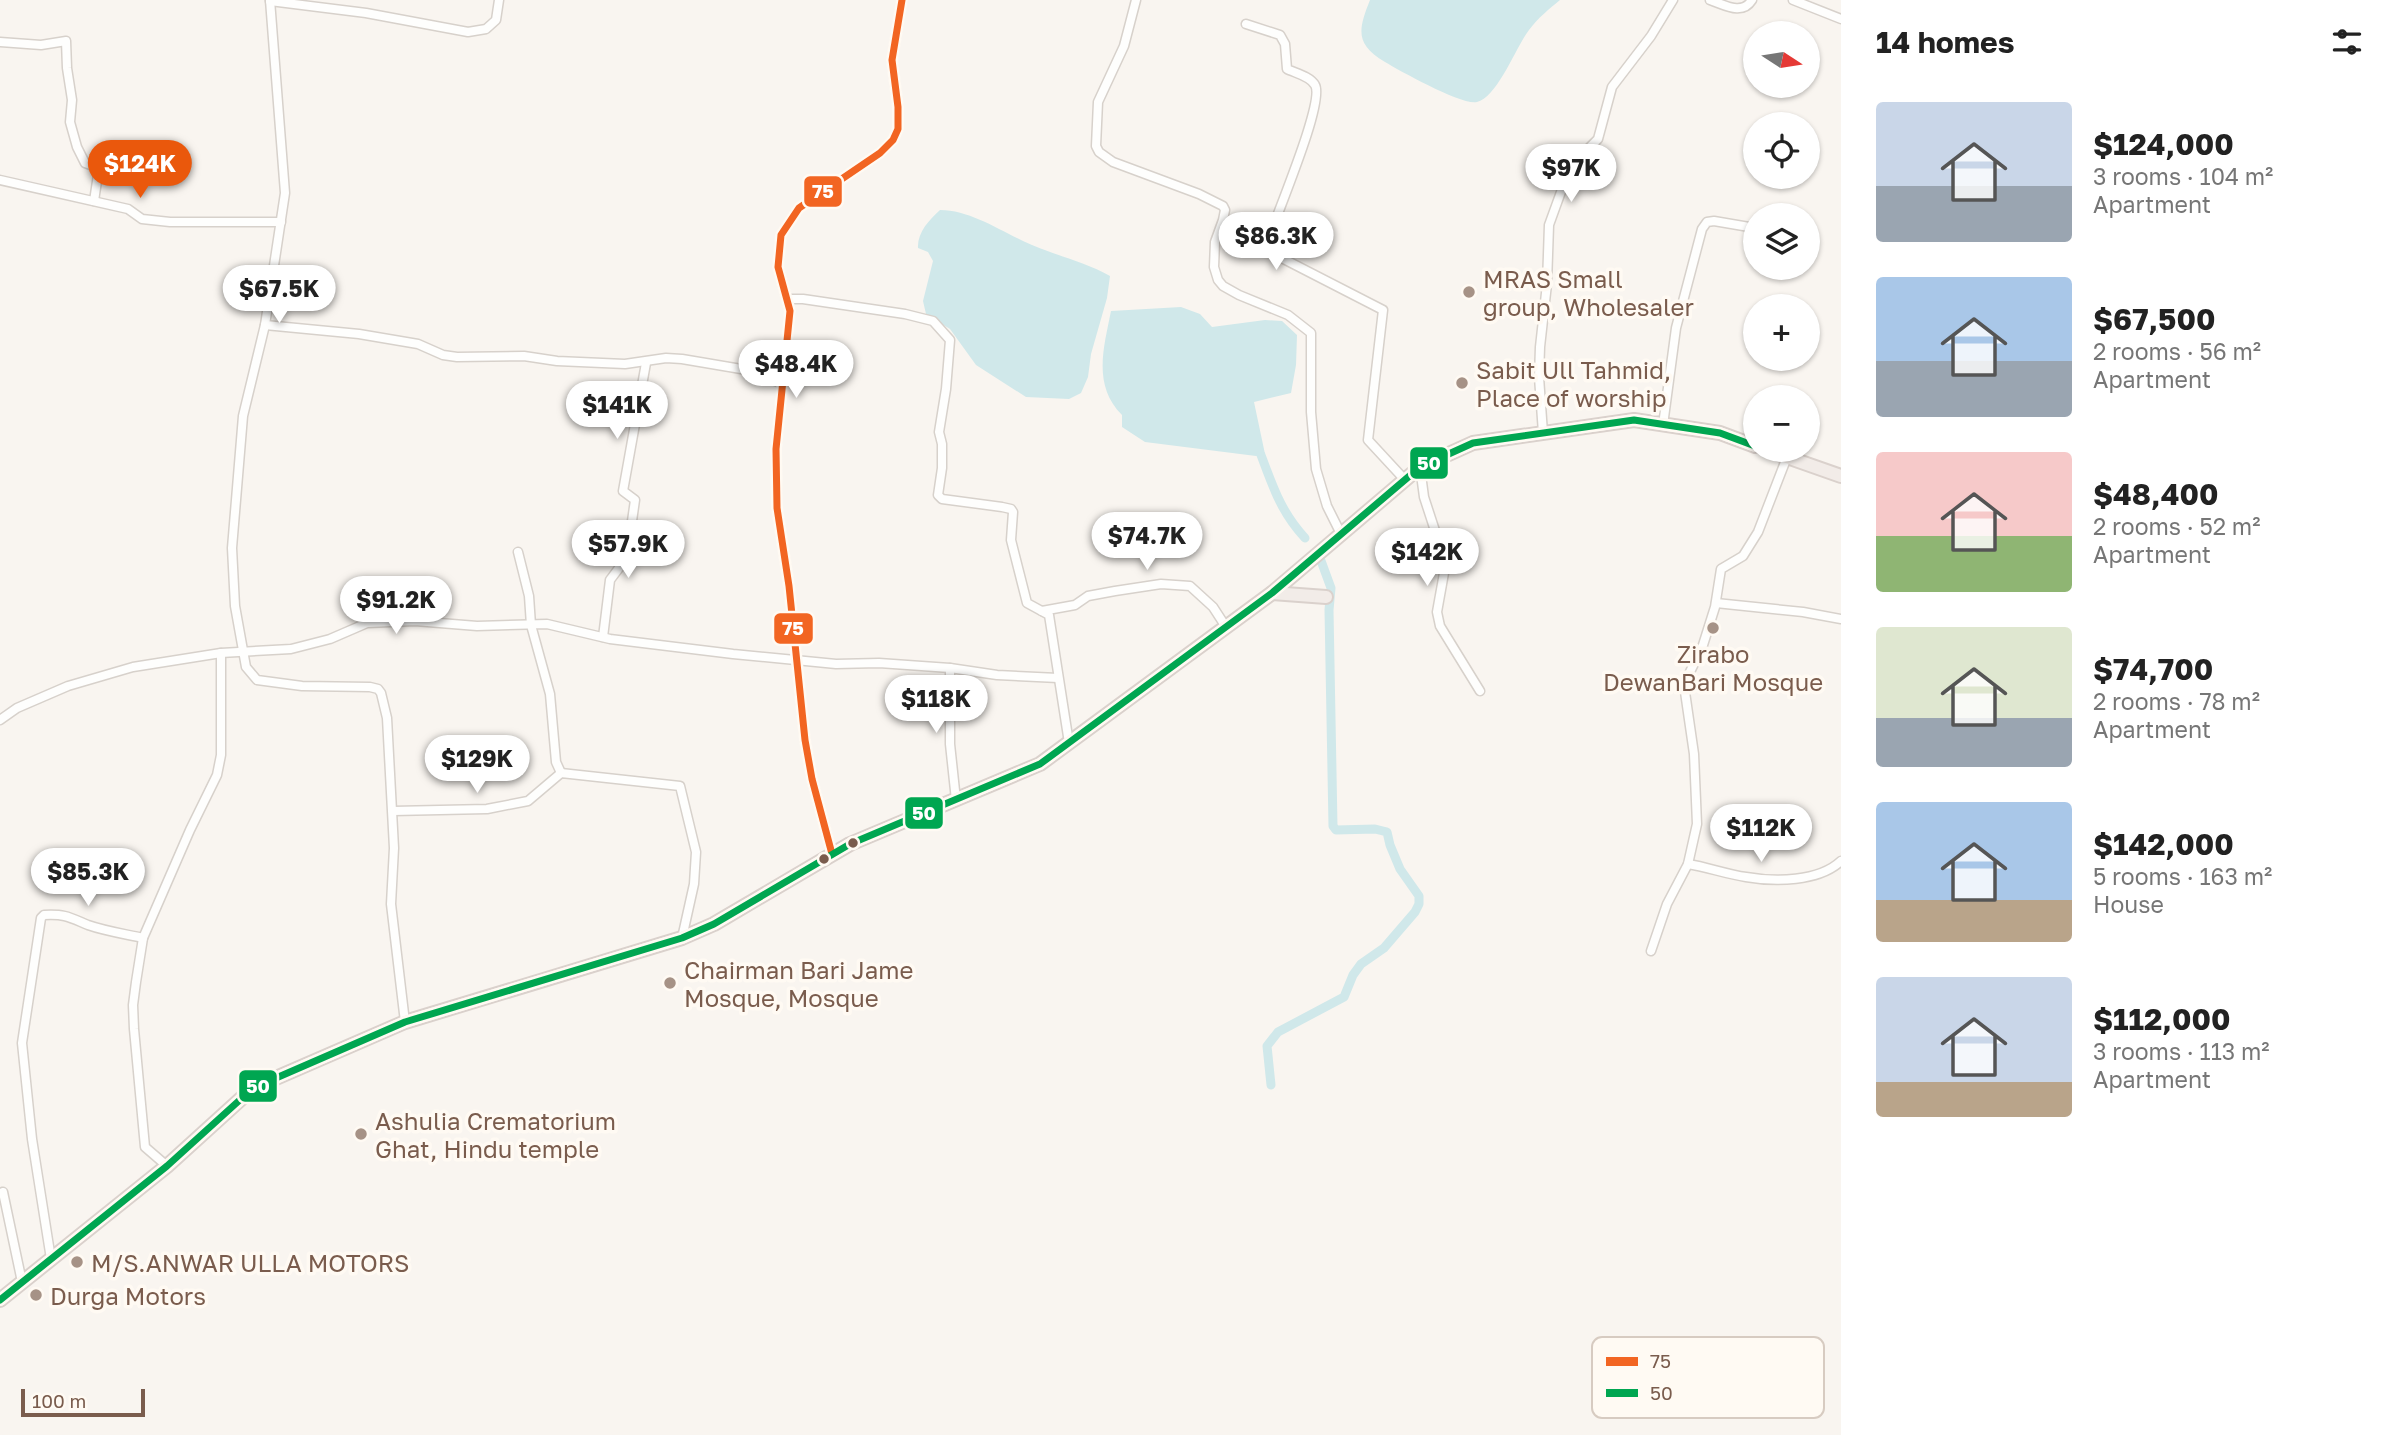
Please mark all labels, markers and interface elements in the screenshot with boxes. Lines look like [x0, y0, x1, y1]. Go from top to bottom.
north arrow [1743, 21, 1820, 98]
map controls [1743, 21, 1820, 462]
icon: filters [2328, 23, 2366, 61]
text: 14 homes [1876, 24, 2015, 60]
button: locate [1743, 112, 1820, 189]
text: $124,000 [2093, 126, 2234, 162]
icon: home [1932, 130, 2016, 214]
pin: $124K [91, 140, 189, 200]
pin: $97K [1530, 144, 1612, 204]
text: $124K [104, 149, 176, 177]
text: $97K [1541, 153, 1601, 181]
text: 3 rooms · 104 m² [2093, 162, 2273, 190]
line badge: 75 [803, 175, 843, 208]
text: 75 [812, 179, 834, 202]
text: Apartment [2093, 190, 2211, 218]
button: layers [1743, 203, 1820, 280]
pin: $86.3K [1219, 212, 1333, 272]
text: $86.3K [1235, 221, 1317, 249]
place label: MRAS Small group, Wholesaler [1483, 264, 1694, 321]
pin: $67.5K [222, 266, 336, 325]
text: $67.5K [239, 274, 319, 302]
marker: MRAS Small group, Wholesaler [1461, 284, 1477, 300]
button: + [1743, 294, 1820, 371]
text: $67,500 [2093, 301, 2215, 337]
icon: home [1932, 305, 2016, 389]
text: 2 rooms · 56 m² [2093, 337, 2261, 365]
pin: $48.4K [739, 340, 853, 400]
text: $48.4K [755, 349, 837, 377]
place label: Sabit Ull Tahmid, Place of worship [1476, 355, 1671, 412]
text: Apartment [2093, 365, 2211, 393]
marker: Sabit Ull Tahmid, Place of worship [1454, 375, 1470, 391]
pin: $141K [568, 382, 666, 441]
button: − [1743, 385, 1820, 462]
text: $141K [582, 390, 652, 418]
line badge: 50 [1409, 446, 1449, 480]
text: 50 [1417, 451, 1441, 474]
text: $48,400 [2093, 476, 2218, 512]
icon: home [1932, 480, 2016, 564]
pin: $74.7K [1090, 512, 1204, 572]
text: 2 rooms · 52 m² [2093, 512, 2260, 540]
pin: $57.9K [571, 520, 685, 580]
text: $74.7K [1108, 521, 1186, 549]
pin: $142K [1378, 528, 1476, 588]
text: $57.9K [588, 529, 668, 557]
text: $142K [1391, 537, 1463, 565]
text: Apartment [2093, 540, 2211, 568]
pin: $91.2K [339, 576, 453, 636]
text: $91.2K [356, 585, 436, 613]
line badge: 75 [773, 612, 814, 645]
text: 75 [782, 616, 804, 639]
marker: Zirabo DewanBari Mosque [1705, 620, 1721, 636]
place label: Zirabo DewanBari Mosque [1603, 639, 1823, 696]
text: $74,700 [2093, 651, 2213, 687]
icon: home [1932, 655, 2016, 739]
pin: $118K [887, 676, 985, 735]
text: $118K [901, 684, 971, 712]
text: 2 rooms · 78 m² [2093, 687, 2260, 715]
text: Apartment [2093, 715, 2211, 743]
pin: $129K [428, 736, 526, 795]
text: $129K [441, 744, 513, 772]
line badge: 50 [904, 796, 944, 830]
text: 50 [912, 801, 936, 824]
pin: $112K [1712, 804, 1810, 864]
text: $112K [1726, 813, 1796, 841]
text: $142,000 [2093, 826, 2234, 862]
icon: home [1932, 830, 2016, 914]
unlabelled marker [846, 836, 860, 850]
pin: $85.3K [31, 848, 145, 908]
unlabelled marker [817, 852, 831, 866]
text: $85.3K [47, 857, 129, 885]
text: 5 rooms · 163 m² [2093, 862, 2272, 890]
text: House [2093, 890, 2164, 918]
place label: Chairman Bari Jame Mosque, Mosque [684, 955, 913, 1012]
marker: Chairman Bari Jame Mosque, Mosque [662, 975, 678, 991]
text: $112,000 [2093, 1001, 2230, 1037]
icon: home [1932, 1005, 2016, 1089]
text: 3 rooms · 113 m² [2093, 1037, 2270, 1065]
text: Apartment [2093, 1065, 2211, 1093]
line badge: 50 [238, 1069, 278, 1103]
text: 50 [246, 1074, 270, 1097]
place label: Ashulia Crematorium Ghat, Hindu temple [375, 1106, 616, 1163]
marker: Ashulia Crematorium Ghat, Hindu temple [353, 1126, 369, 1142]
place label: M/S.ANWAR ULLA MOTORS [91, 1248, 409, 1277]
marker: M/S.ANWAR ULLA MOTORS [69, 1254, 85, 1270]
place label: Durga Motors [50, 1281, 206, 1310]
marker: Durga Motors [28, 1287, 44, 1303]
legend [1592, 1337, 1824, 1418]
text: 75 [1650, 1349, 1671, 1372]
text: 50 [1650, 1381, 1673, 1404]
scale bar [21, 1386, 145, 1418]
text: 100 m [32, 1389, 86, 1412]

